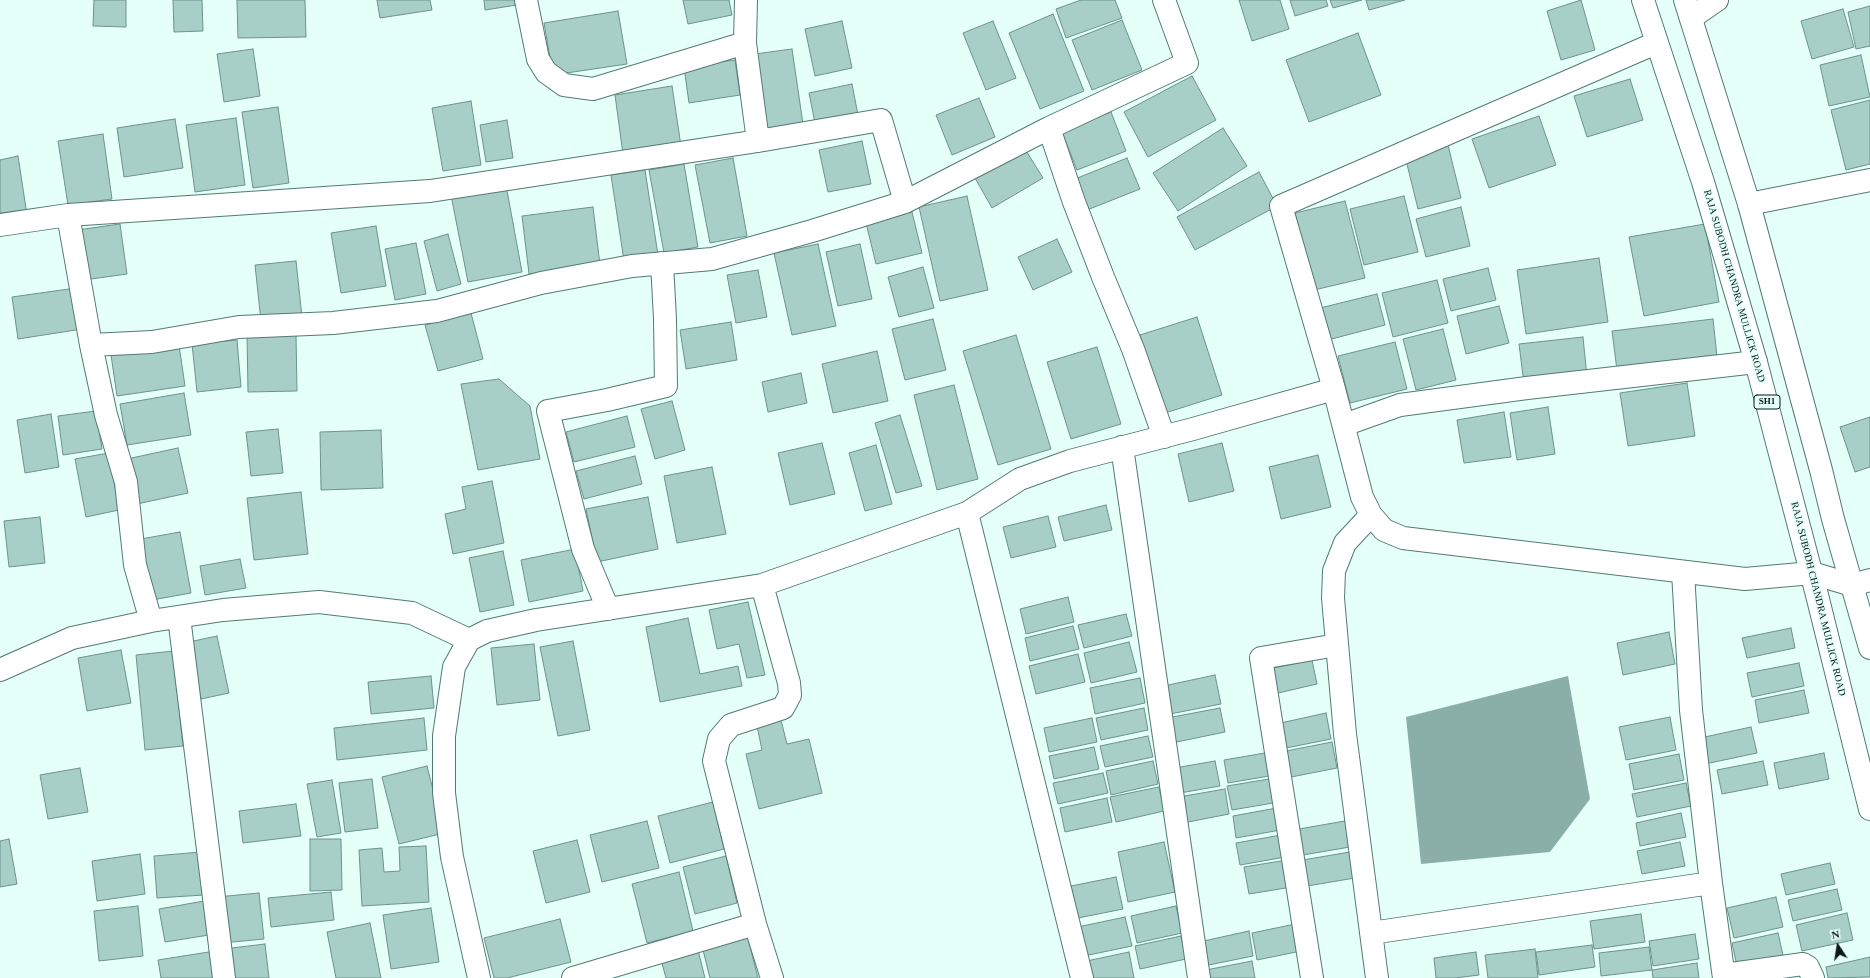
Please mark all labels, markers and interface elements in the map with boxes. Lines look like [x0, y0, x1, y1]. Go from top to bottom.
street label: RAJA SUBODH CHANDRA MULLICK ROAD [1701, 188, 1767, 384]
road number: SH1 [1754, 395, 1780, 409]
street label: RAJA SUBODH CHANDRA MULLICK ROAD [1788, 501, 1848, 697]
north arrow [1818, 926, 1858, 966]
text: N [1830, 928, 1841, 941]

